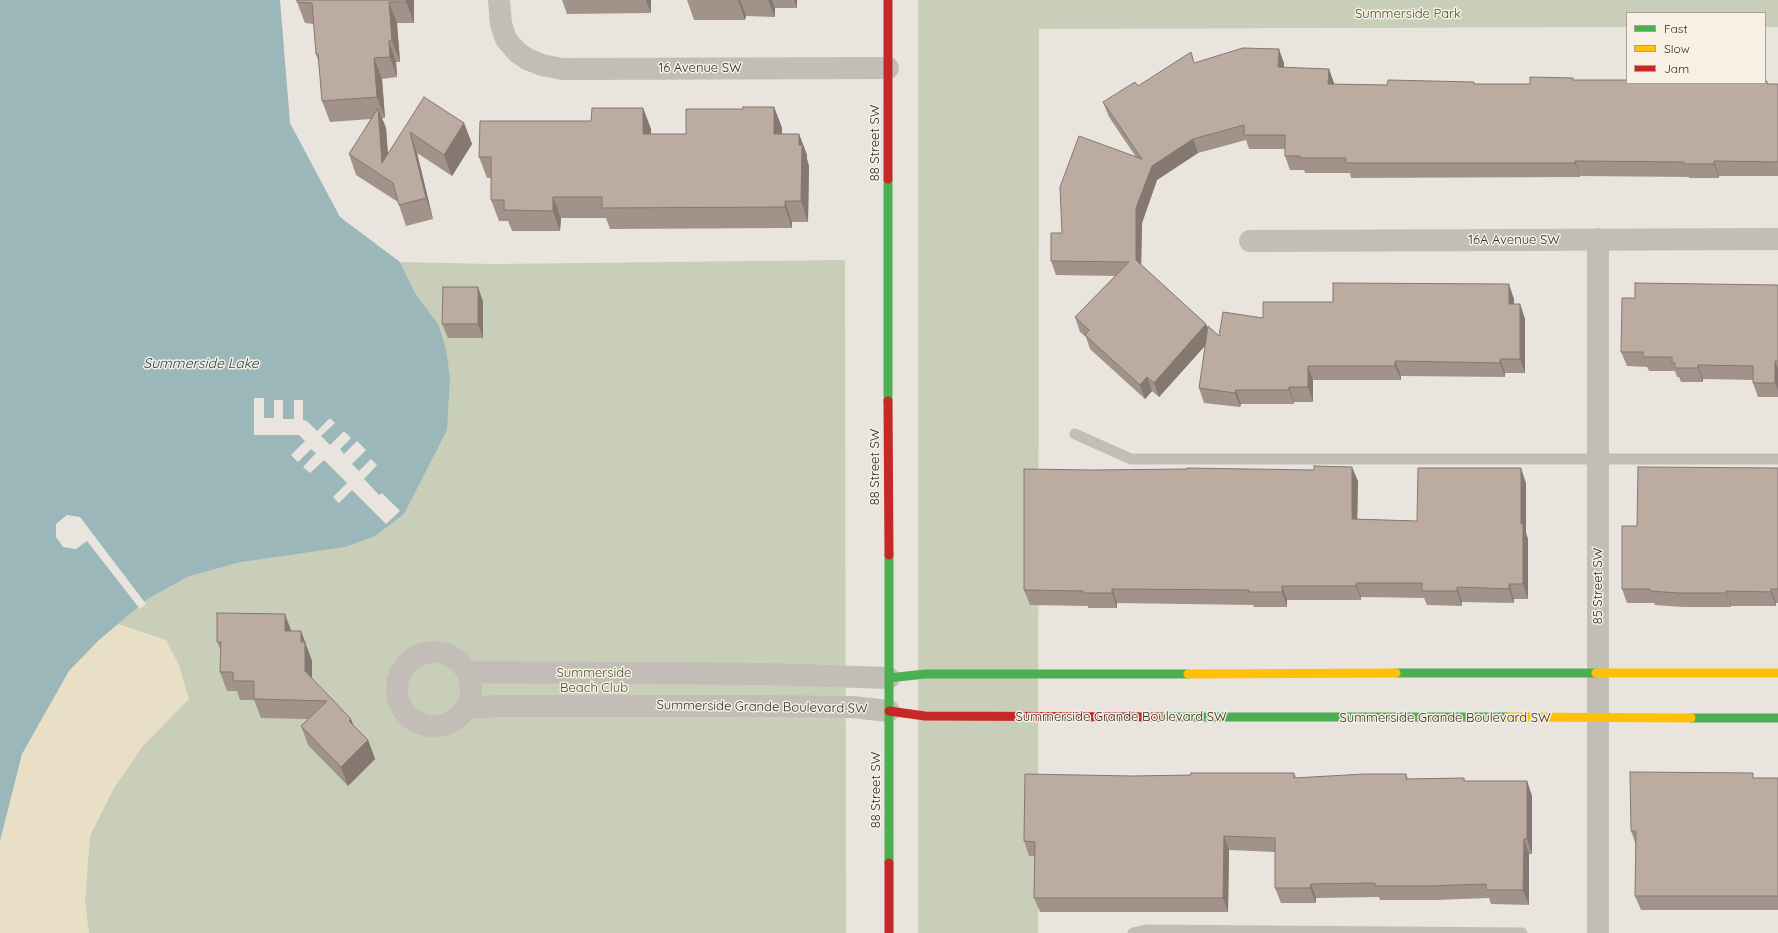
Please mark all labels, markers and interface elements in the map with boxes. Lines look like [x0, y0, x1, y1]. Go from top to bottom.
park label: Summerside Park [1355, 6, 1461, 22]
legend [1626, 12, 1766, 84]
text: Fast [1664, 21, 1688, 36]
text: Slow [1664, 41, 1690, 56]
street label: 16 Avenue SW [658, 60, 742, 76]
text: Jam [1664, 61, 1689, 76]
street label: 88 Street SW [867, 105, 883, 181]
street label: 16A Avenue SW [1468, 232, 1560, 248]
water label: Summerside Lake [143, 356, 259, 372]
street label: 88 Street SW [867, 429, 883, 505]
street label: 85 Street SW [1590, 548, 1606, 624]
park label: Summerside Beach Club [557, 665, 631, 696]
street label: Summerside Grande Boulevard SW [656, 697, 868, 717]
street label: Summerside Grande Boulevard SW [1015, 709, 1227, 725]
street label: Summerside Grande Boulevard SW [1339, 710, 1551, 726]
street label: 88 Street SW [868, 752, 884, 828]

